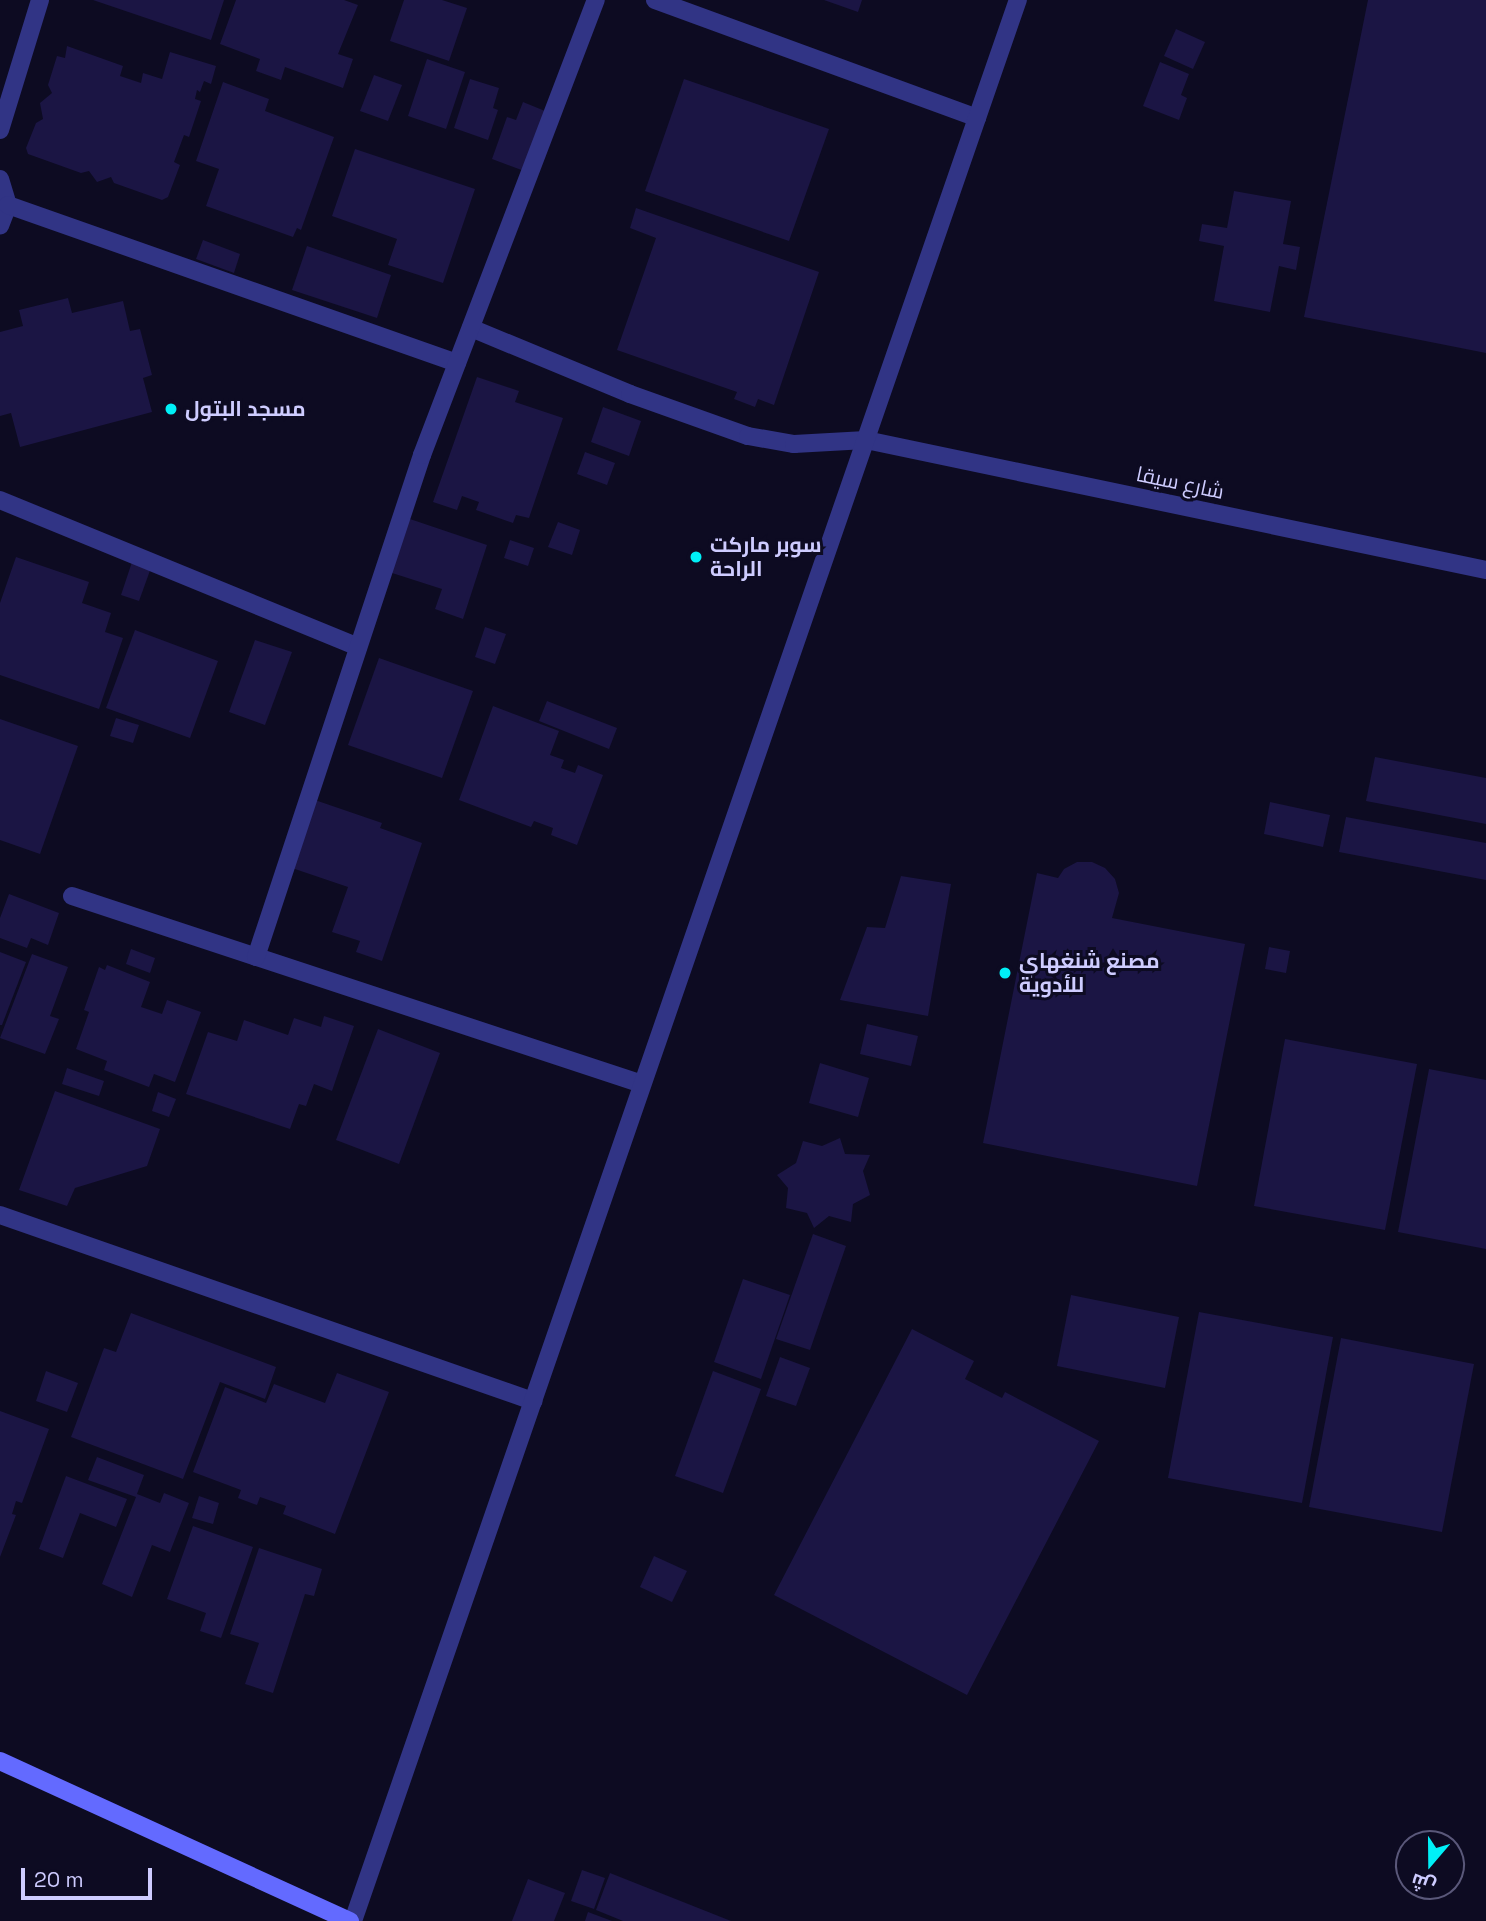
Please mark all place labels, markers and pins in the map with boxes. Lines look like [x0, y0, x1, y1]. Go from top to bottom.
place label: مسجد البتول [185, 396, 306, 422]
marker: مسجد البتول [163, 401, 179, 417]
place label: سوبر ماركت الراحة [710, 532, 822, 582]
marker: سوبر ماركت الراحة [688, 549, 704, 565]
place label: مصنع شنغهاي للأدوية [1019, 948, 1160, 998]
marker: مصنع شنغهاي للأدوية [997, 965, 1013, 981]

